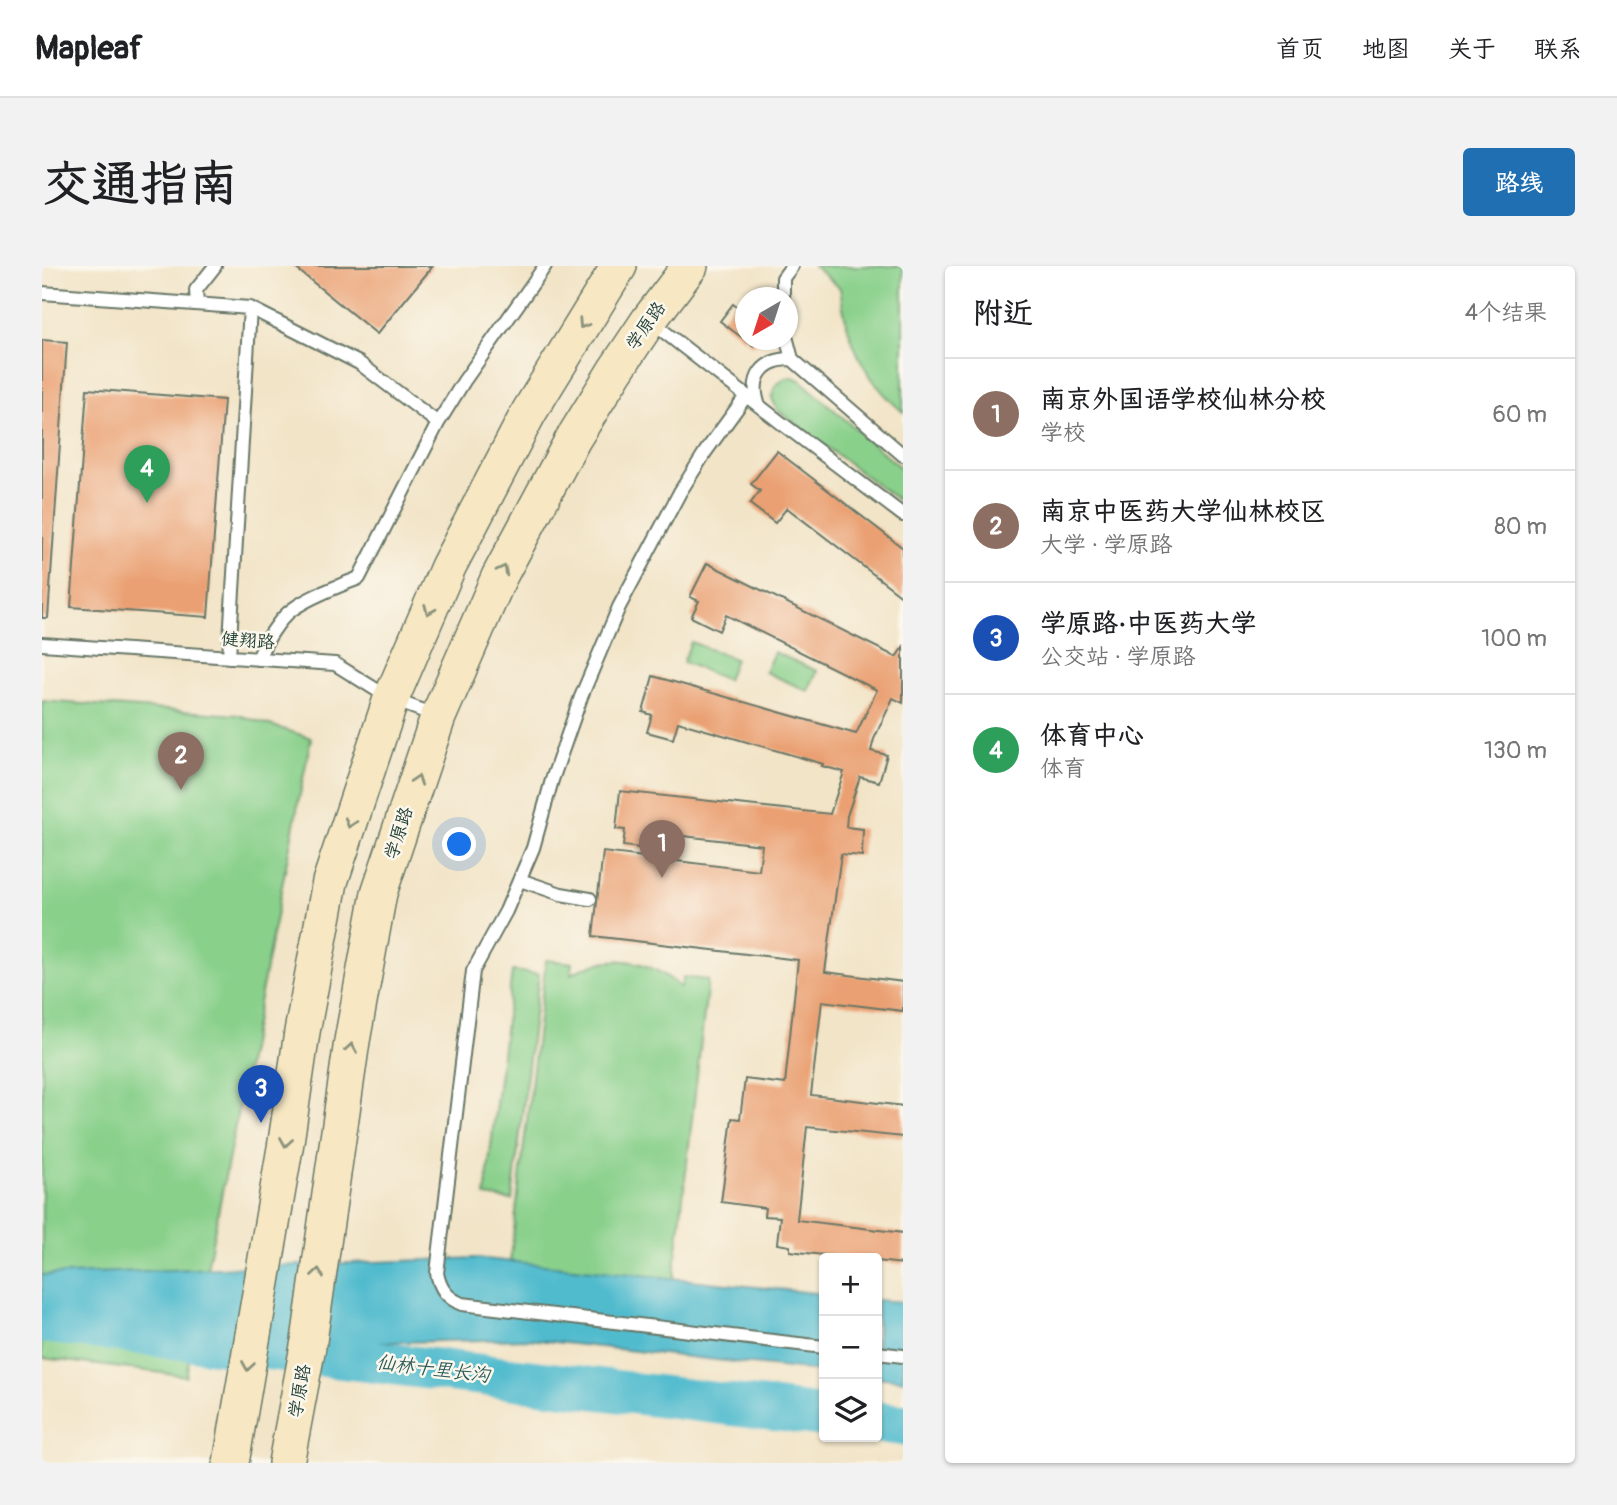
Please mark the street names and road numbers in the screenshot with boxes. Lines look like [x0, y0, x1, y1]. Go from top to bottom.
street label: 学原路 [621, 297, 671, 355]
street label: 健翔路 [220, 628, 276, 654]
street label: 学原路 [380, 804, 418, 862]
street label: 学原路 [284, 1362, 316, 1420]

